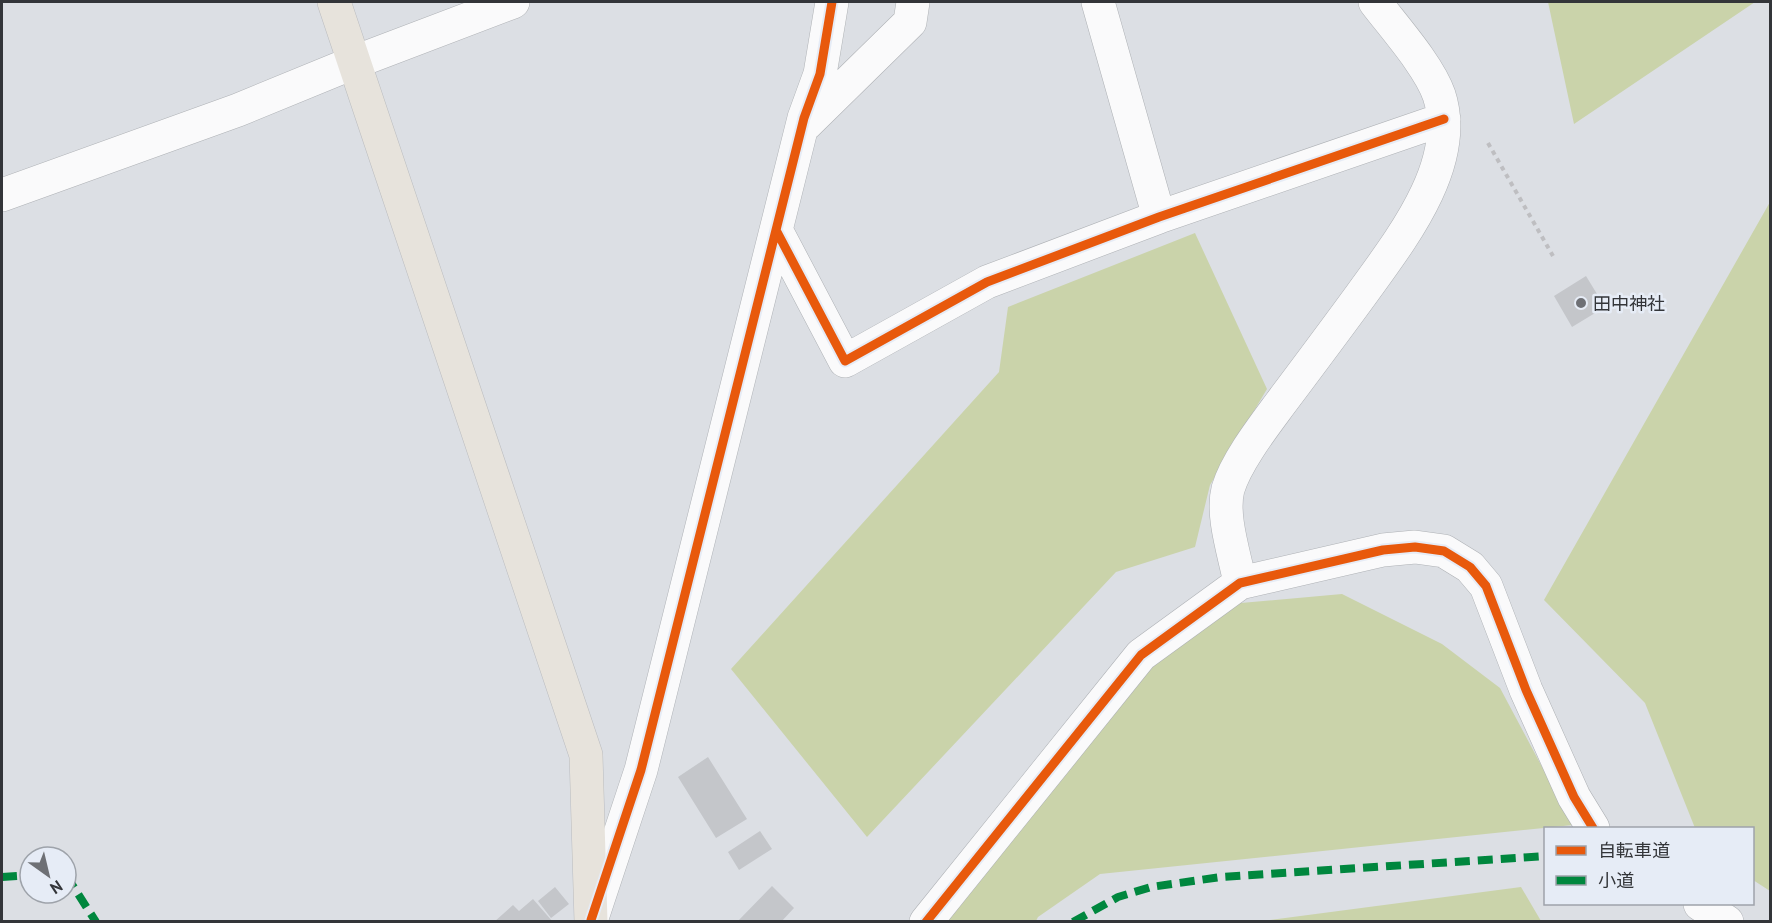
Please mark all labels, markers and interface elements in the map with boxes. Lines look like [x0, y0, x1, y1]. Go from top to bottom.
place label: 田中神社 [1593, 292, 1665, 315]
marker: 田中神社 [1574, 296, 1588, 310]
legend [1544, 827, 1754, 905]
text: 自転車道 [1598, 839, 1670, 862]
north arrow [18, 845, 78, 905]
text: 小道 [1598, 869, 1634, 892]
text: N [46, 876, 66, 899]

